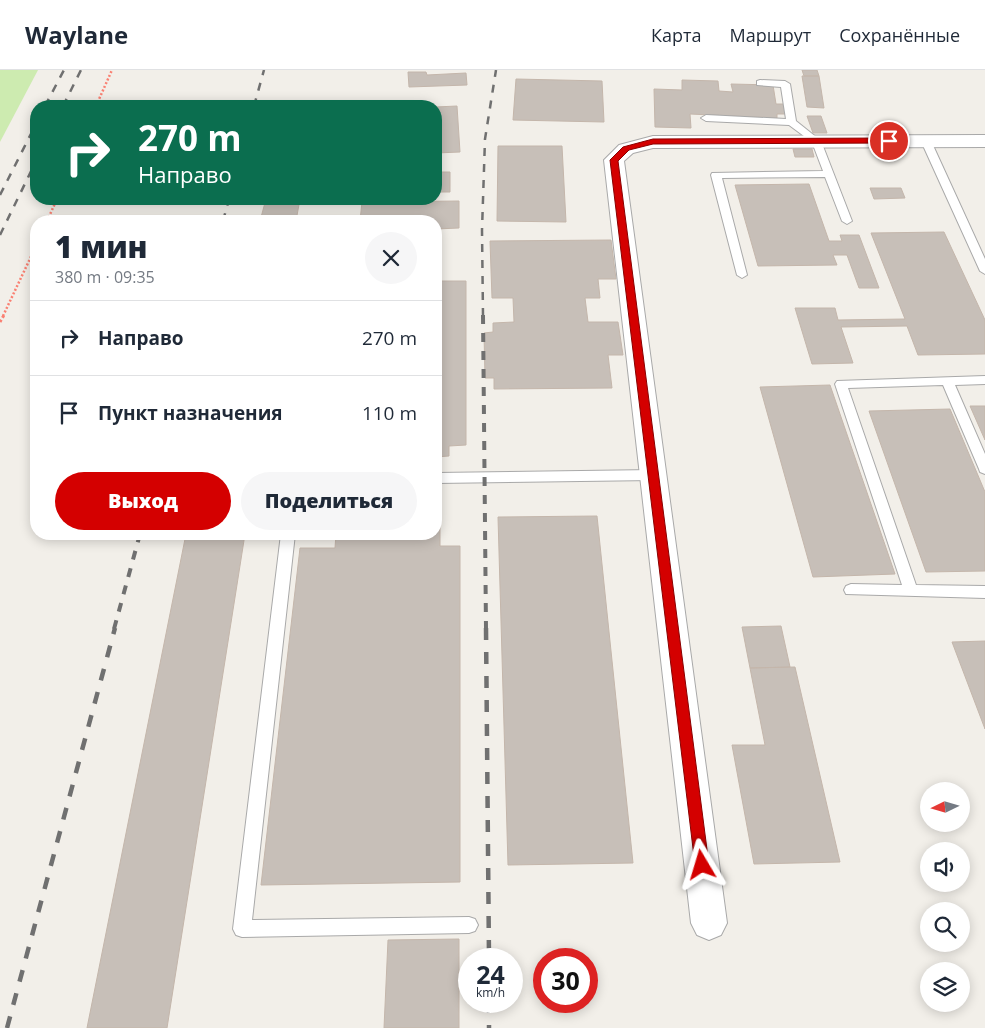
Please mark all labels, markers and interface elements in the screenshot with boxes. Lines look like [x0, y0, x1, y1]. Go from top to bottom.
text: Waylane [25, 18, 128, 51]
text: Карта [651, 23, 701, 47]
text: Маршрут [729, 23, 811, 47]
text: Сохранённые [839, 23, 960, 47]
text: 270 m [138, 114, 242, 161]
icon: right [55, 120, 120, 185]
pin [868, 120, 910, 162]
icon: arrive [875, 127, 903, 155]
text: Направо [138, 159, 232, 189]
text: 1 мин [55, 226, 148, 267]
button: close [365, 232, 417, 284]
text: 380 m · 09:35 [55, 266, 155, 288]
icon: right [55, 324, 83, 352]
text: Направо [98, 325, 184, 351]
text: 270 m [362, 325, 417, 351]
icon: arrive [55, 399, 83, 427]
text: Пункт назначения [98, 400, 283, 426]
text: 110 m [362, 400, 417, 426]
button: Выход [55, 472, 231, 530]
button: Поделиться [241, 472, 417, 530]
north arrow [920, 782, 970, 832]
map controls [920, 782, 970, 1012]
position arrow [675, 838, 727, 890]
button: sound [920, 842, 970, 892]
button: search [920, 902, 970, 952]
speed limit sign: 30 [533, 948, 598, 1013]
text: 24 [476, 957, 505, 991]
button: layers [920, 962, 970, 1012]
text: km/h [476, 984, 505, 1001]

